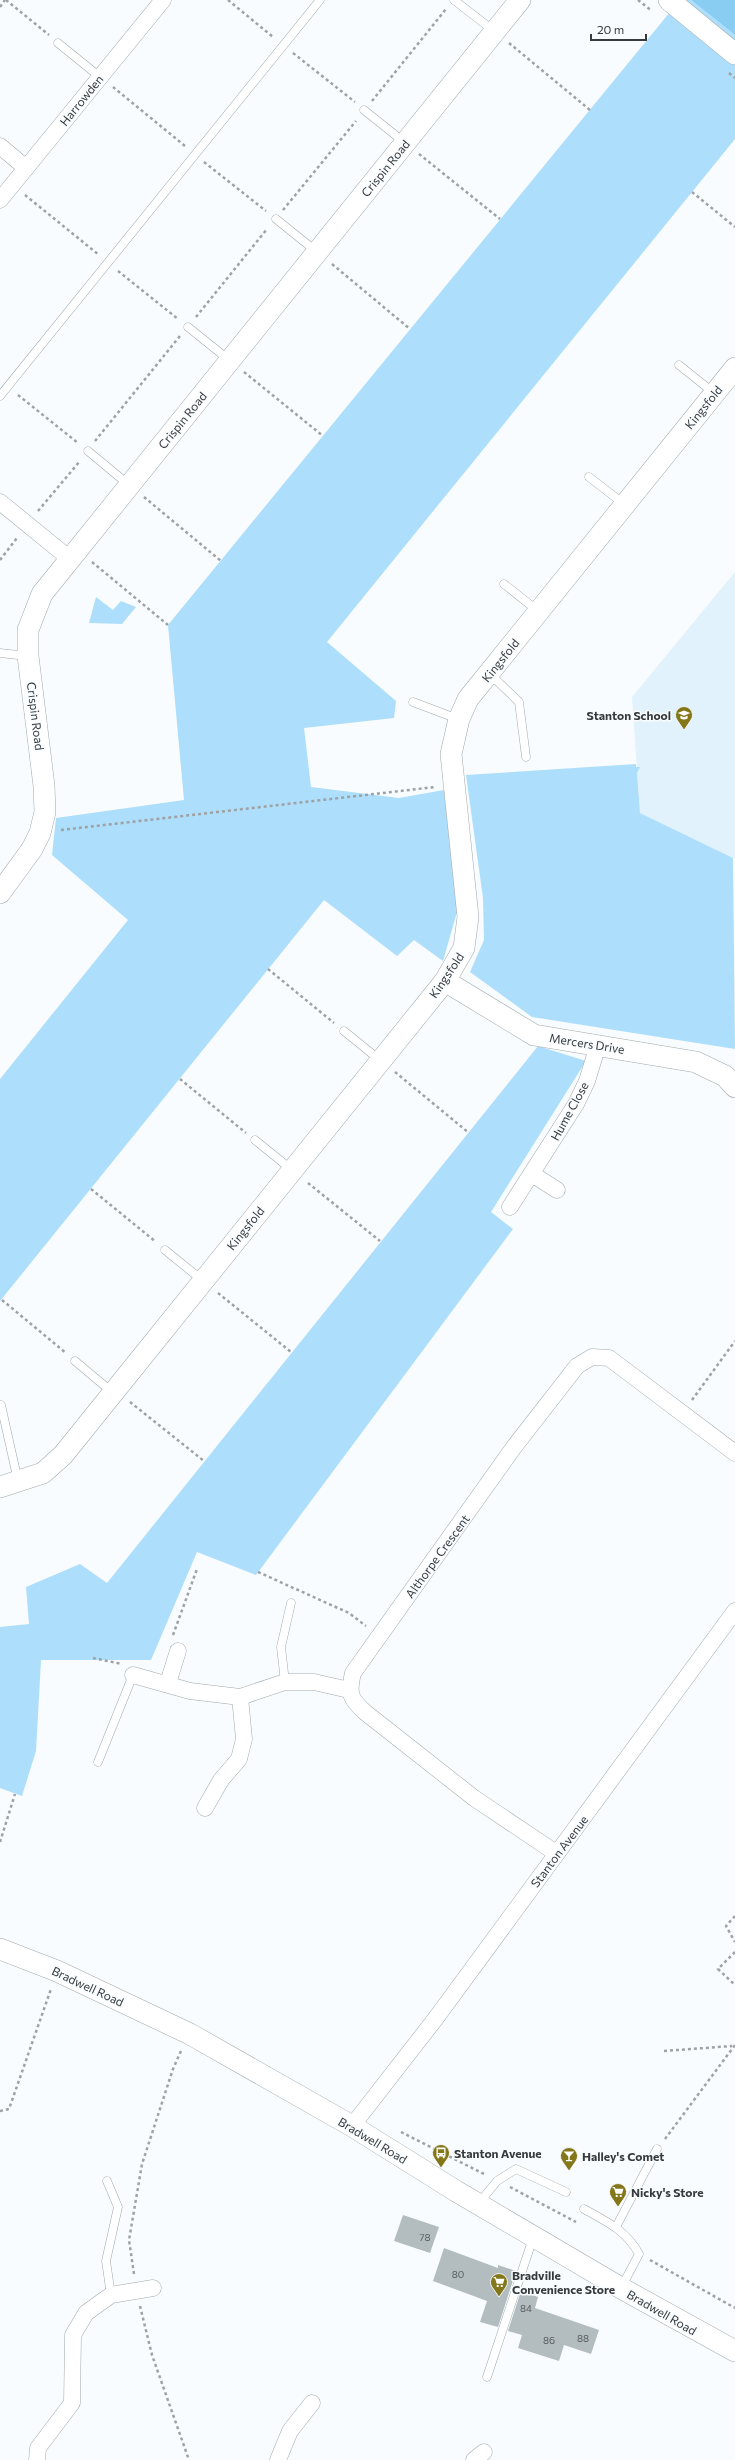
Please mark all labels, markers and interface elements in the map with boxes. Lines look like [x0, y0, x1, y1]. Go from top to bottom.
scale bar [591, 16, 646, 42]
text: 20 m [597, 22, 624, 36]
street label: Harrowden [56, 72, 106, 128]
street label: Crispin Road [358, 137, 412, 199]
street label: Kingsfold [681, 383, 725, 431]
street label: Crispin Road [155, 389, 209, 451]
street label: Kingsfold [478, 636, 522, 684]
street label: Crispin Road [25, 681, 47, 751]
school or university icon: Stanton School [674, 705, 694, 730]
place label: Stanton School [587, 708, 671, 722]
street label: Kingsfold [426, 950, 466, 1000]
street label: Mercers Drive [548, 1030, 626, 1056]
street label: Hume Close [547, 1079, 591, 1143]
street label: Kingsfold [223, 1204, 267, 1252]
street label: Althorpe Crescent [402, 1512, 472, 1600]
street label: Stanton Avenue [527, 1812, 591, 1890]
street label: Bradwell Road [50, 1963, 126, 2009]
street label: Bradwell Road [336, 2114, 410, 2166]
bus stop icon: Stanton Avenue [431, 2143, 451, 2168]
place label: Stanton Avenue [454, 2146, 542, 2160]
bar icon: Halley's Comet [559, 2146, 579, 2171]
place label: Halley's Comet [582, 2149, 664, 2163]
supermarket icon: Nicky's Store [608, 2182, 628, 2207]
place label: Nicky's Store [631, 2185, 704, 2199]
house number: 78 [419, 2231, 431, 2243]
house number: 80 [452, 2268, 464, 2280]
place label: Bradville Convenience Store [512, 2268, 615, 2296]
supermarket icon: Bradville Convenience Store [489, 2272, 509, 2297]
street label: Bradwell Road [625, 2286, 699, 2338]
house number: 84 [520, 2302, 532, 2314]
house number: 88 [577, 2332, 589, 2344]
house number: 86 [543, 2334, 555, 2346]

